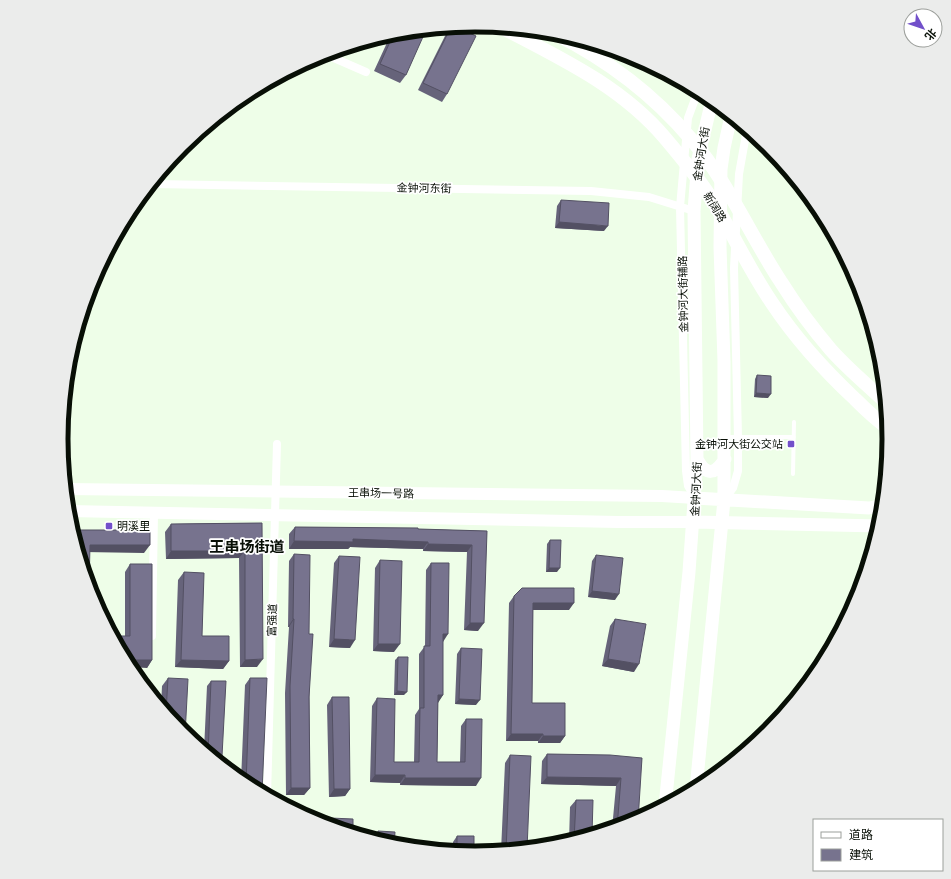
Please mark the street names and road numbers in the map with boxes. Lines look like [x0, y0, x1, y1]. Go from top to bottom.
street label: 金钟河大街 [691, 126, 711, 182]
street label: 金钟河东街 [396, 182, 452, 194]
street label: 新阔路 [701, 190, 729, 224]
street label: 金钟河大街辅路 [676, 255, 690, 333]
street label: 金钟河大街 [689, 461, 703, 517]
street label: 王串场一号路 [348, 486, 414, 500]
street label: 富强道 [265, 603, 279, 637]

